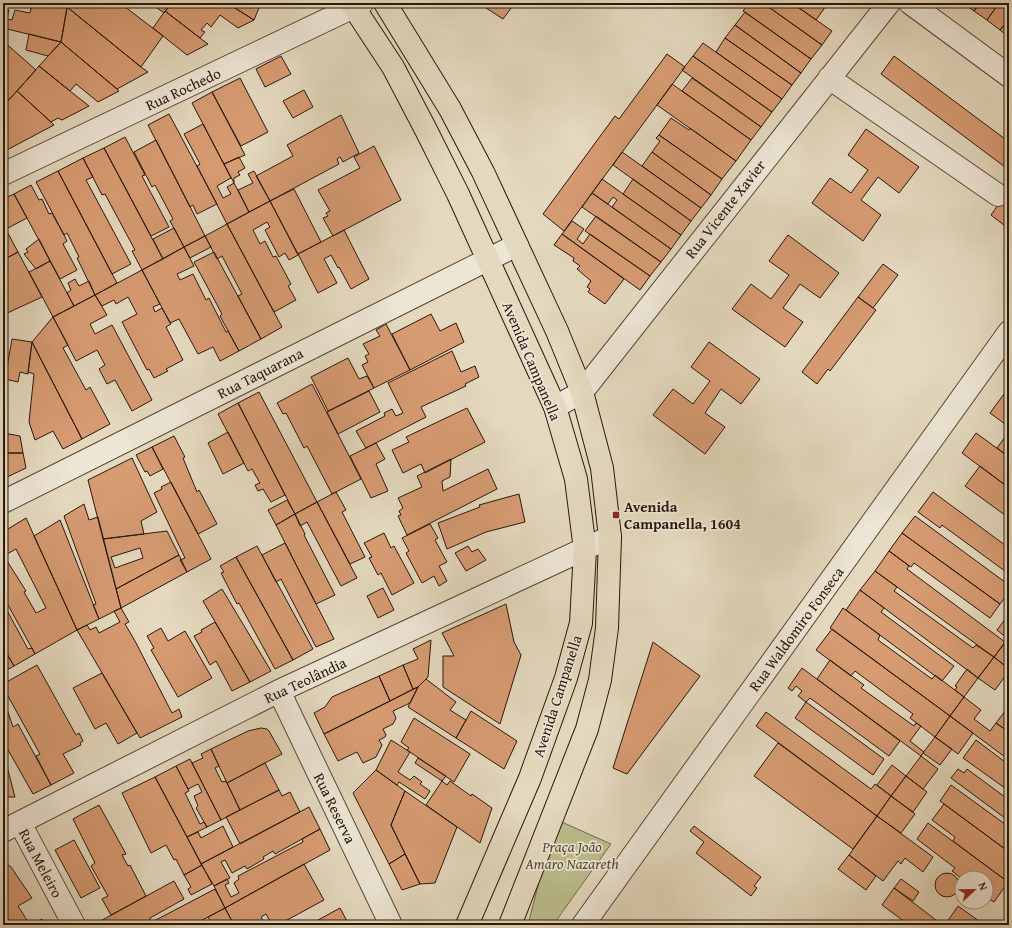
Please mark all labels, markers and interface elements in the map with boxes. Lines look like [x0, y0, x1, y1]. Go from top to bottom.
street label: Rua Rochedo [142, 62, 224, 116]
street label: Rua Vicente Xavier [680, 155, 770, 263]
street label: Avenida Campanella [497, 298, 567, 424]
street label: Rua Taquarana [213, 342, 307, 404]
place label: Avenida Campanella, 1604 [624, 496, 741, 534]
marker: Avenida Campanella, 1604 [611, 510, 621, 520]
street label: Rua Waldomiro Fonseca [744, 562, 848, 696]
street label: Avenida Campanella [527, 632, 587, 760]
street label: Rua Teolândia [260, 652, 350, 708]
street label: Rua Reserva [309, 769, 361, 847]
street label: Rua Meleiro [14, 825, 68, 902]
park label: Praça João Amaro Nazareth [524, 836, 619, 874]
north arrow [954, 870, 994, 910]
text: N [974, 880, 992, 893]

